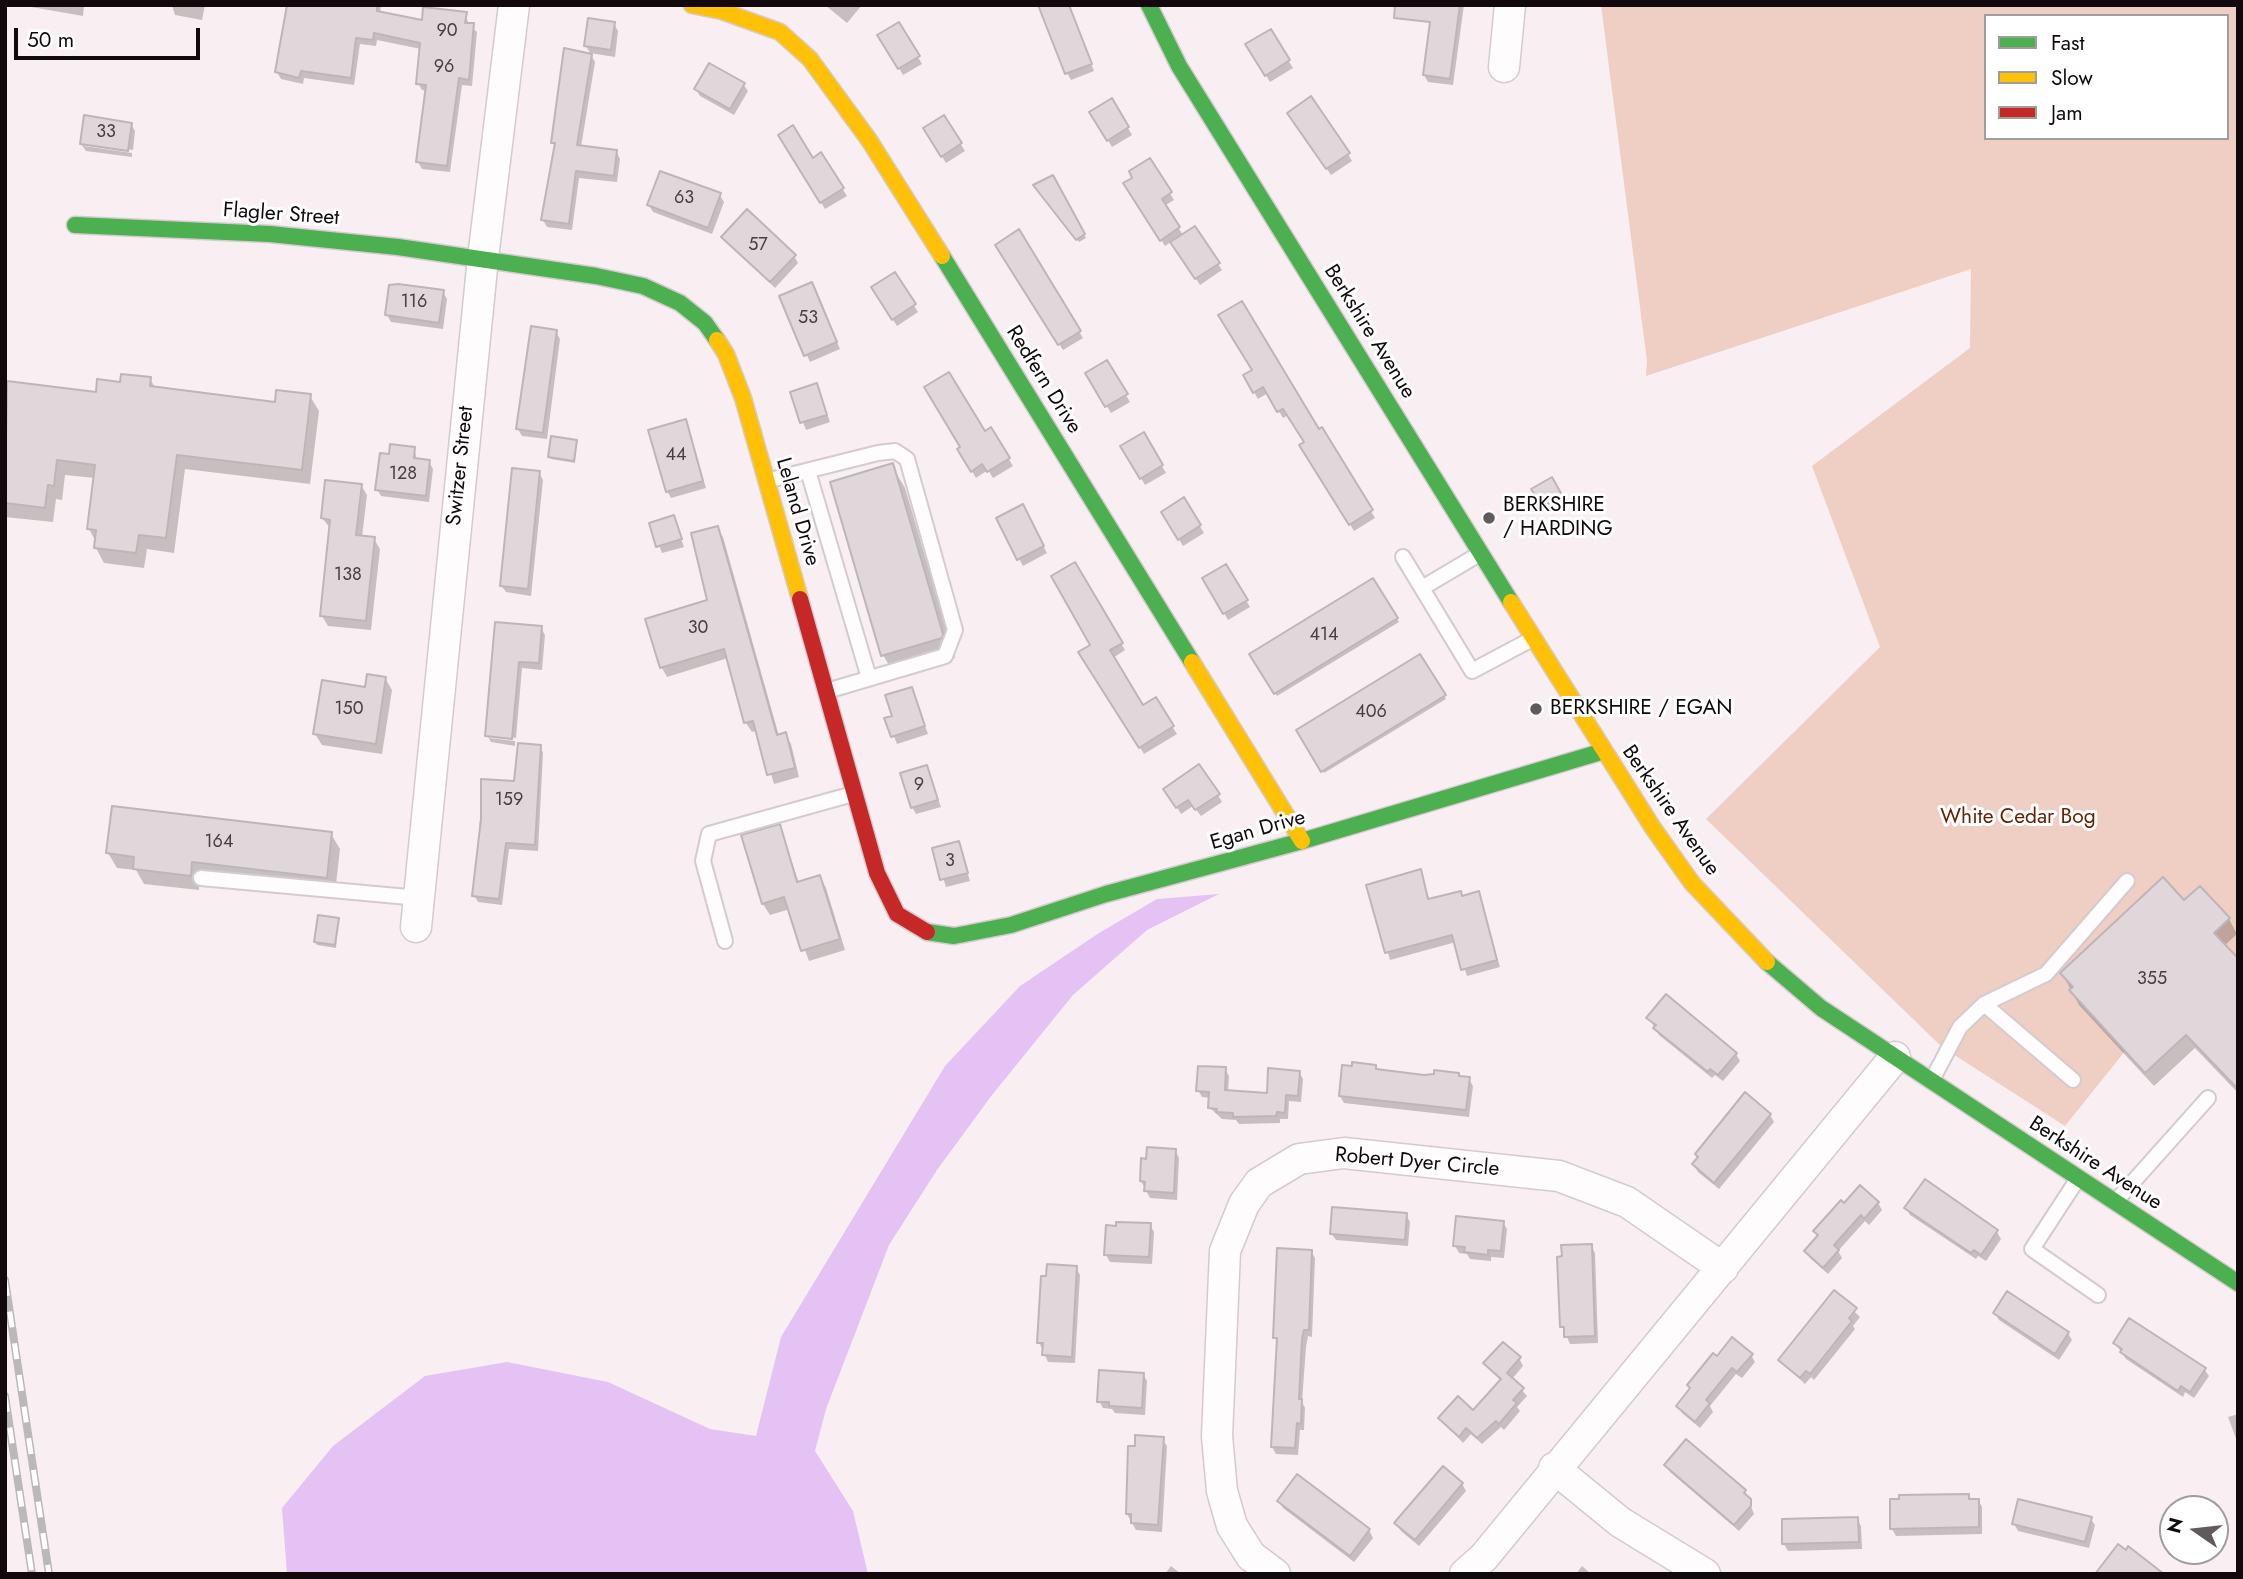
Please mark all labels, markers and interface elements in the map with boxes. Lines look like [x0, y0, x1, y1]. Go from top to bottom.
scale bar [18, 14, 203, 58]
legend [1984, 14, 2229, 140]
house number: 90 [436, 21, 458, 43]
text: 50 m [27, 25, 74, 55]
text: Fast [2051, 28, 2084, 58]
house number: 96 [434, 57, 454, 79]
text: Slow [2051, 63, 2093, 93]
text: Jam [2051, 98, 2083, 128]
house number: 33 [96, 122, 116, 144]
house number: 63 [674, 188, 694, 210]
street label: Flagler Street [222, 198, 340, 232]
house number: 57 [748, 235, 768, 257]
street label: Berkshire Avenue [1318, 260, 1420, 404]
house number: 116 [401, 292, 427, 314]
house number: 53 [798, 308, 818, 330]
street label: Redfern Drive [1000, 321, 1086, 439]
street label: Switzer Street [442, 405, 480, 527]
house number: 44 [666, 445, 686, 467]
street label: Leland Drive [770, 455, 824, 569]
house number: 128 [389, 464, 417, 486]
place label: BERKSHIRE / HARDING [1503, 493, 1613, 543]
marker: BERKSHIRE / HARDING [1481, 510, 1497, 526]
house number: 138 [334, 565, 362, 587]
house number: 30 [688, 618, 708, 640]
house number: 414 [1309, 625, 1339, 647]
place label: BERKSHIRE / EGAN [1550, 696, 1733, 722]
house number: 150 [334, 699, 364, 721]
marker: BERKSHIRE / EGAN [1528, 701, 1544, 717]
house number: 406 [1355, 702, 1387, 724]
street label: Berkshire Avenue [1616, 741, 1724, 881]
house number: 9 [914, 775, 924, 797]
house number: 159 [495, 790, 523, 812]
street label: Egan Drive [1208, 805, 1308, 857]
park label: White Cedar Bog [1940, 805, 2096, 831]
house number: 164 [205, 832, 233, 854]
house number: 3 [945, 851, 955, 873]
house number: 355 [2137, 969, 2167, 991]
street label: Berkshire Avenue [2024, 1112, 2166, 1216]
street label: Robert Dyer Circle [1334, 1143, 1500, 1183]
north arrow [2159, 1495, 2229, 1565]
text: N [2160, 1515, 2190, 1536]

